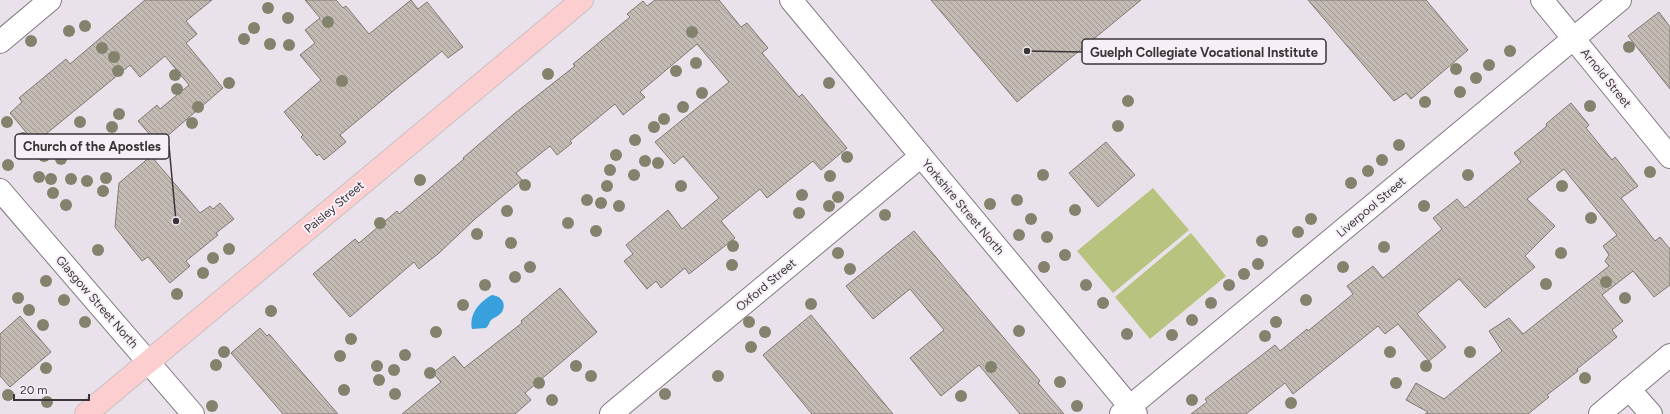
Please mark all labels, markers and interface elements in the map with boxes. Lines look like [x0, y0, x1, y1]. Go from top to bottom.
callout: Guelph Collegiate Vocational Institute [1082, 39, 1326, 64]
text: Guelph Collegiate Vocational Institute [1090, 45, 1318, 60]
street label: Arnold Street [1578, 46, 1634, 111]
callout: Church of the Apostles [15, 134, 169, 159]
text: Church of the Apostles [23, 139, 161, 154]
street label: Yorkshire Street North [919, 156, 1007, 258]
street label: Liverpool Street [1334, 174, 1409, 240]
street label: Paisley Street [301, 178, 367, 236]
street label: Glasgow Street North [53, 253, 141, 351]
street label: Oxford Street [733, 256, 799, 314]
scale bar [14, 376, 89, 402]
text: 20 m [20, 383, 48, 397]

